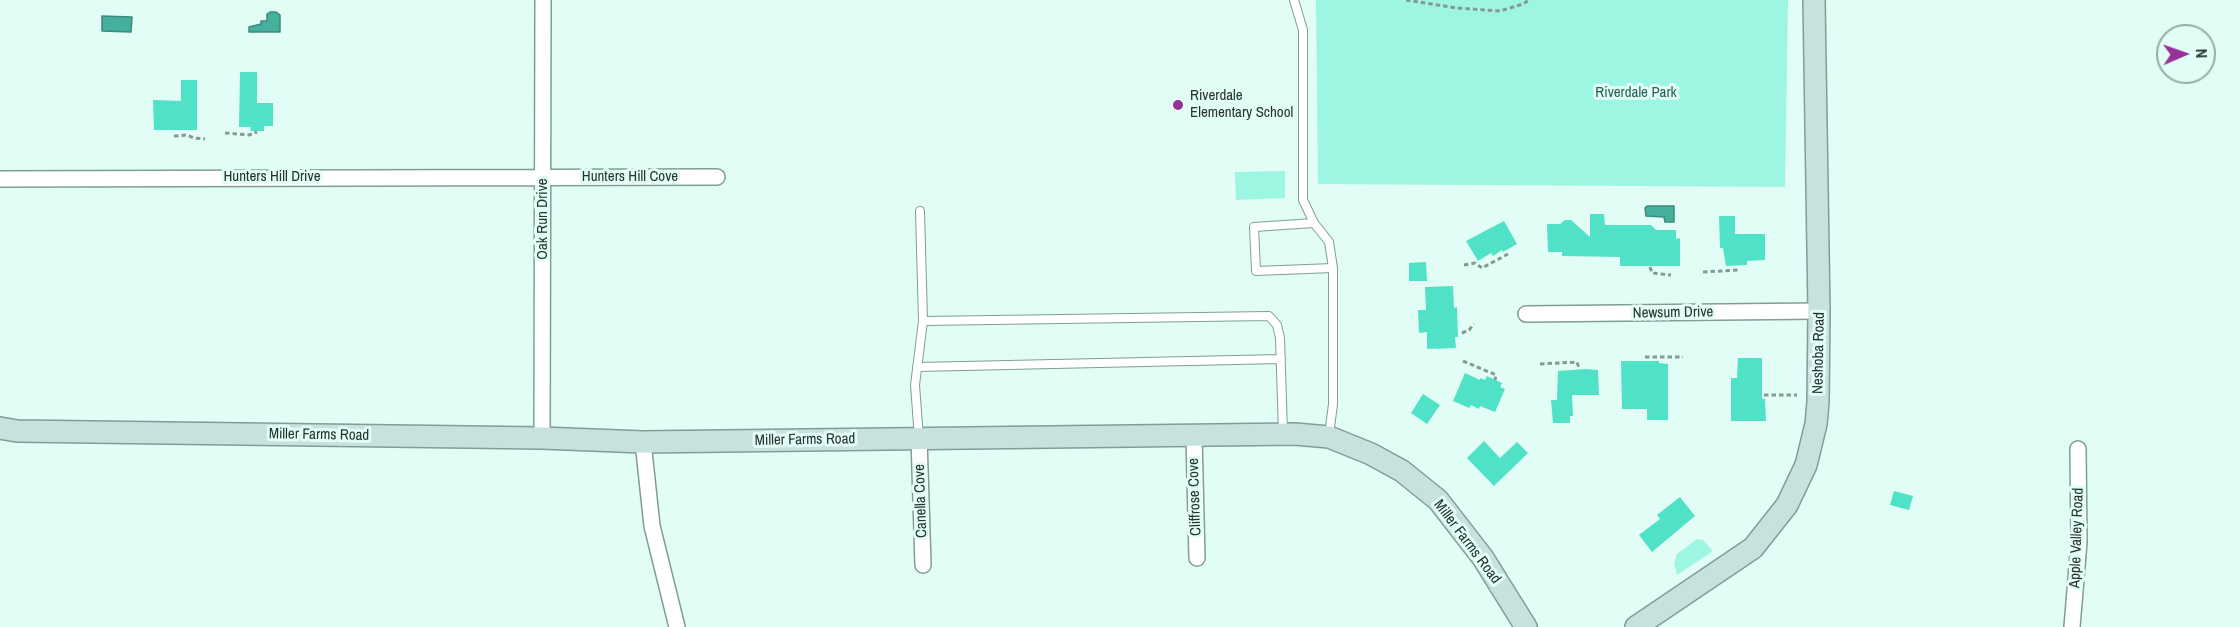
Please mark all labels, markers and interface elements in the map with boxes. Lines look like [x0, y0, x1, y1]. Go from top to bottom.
north arrow [2156, 24, 2216, 84]
text: N [2191, 48, 2213, 59]
park label: Riverdale Park [1595, 84, 1677, 102]
place label: Riverdale Elementary School [1190, 87, 1293, 122]
marker: Riverdale Elementary School [1171, 98, 1185, 112]
street label: Hunters Hill Drive [223, 168, 321, 186]
street label: Hunters Hill Cove [582, 168, 678, 186]
street label: Oak Run Drive [534, 178, 552, 260]
street label: Newsum Drive [1633, 303, 1713, 323]
street label: Neshoba Road [1809, 312, 1829, 394]
street label: Miller Farms Road [269, 425, 369, 445]
street label: Miller Farms Road [755, 430, 855, 450]
street label: Cliffrose Cove [1185, 458, 1205, 536]
street label: Canella Cove [911, 464, 931, 538]
street label: Apple Valley Road [2066, 488, 2088, 588]
street label: Miller Farms Road [1430, 496, 1504, 588]

